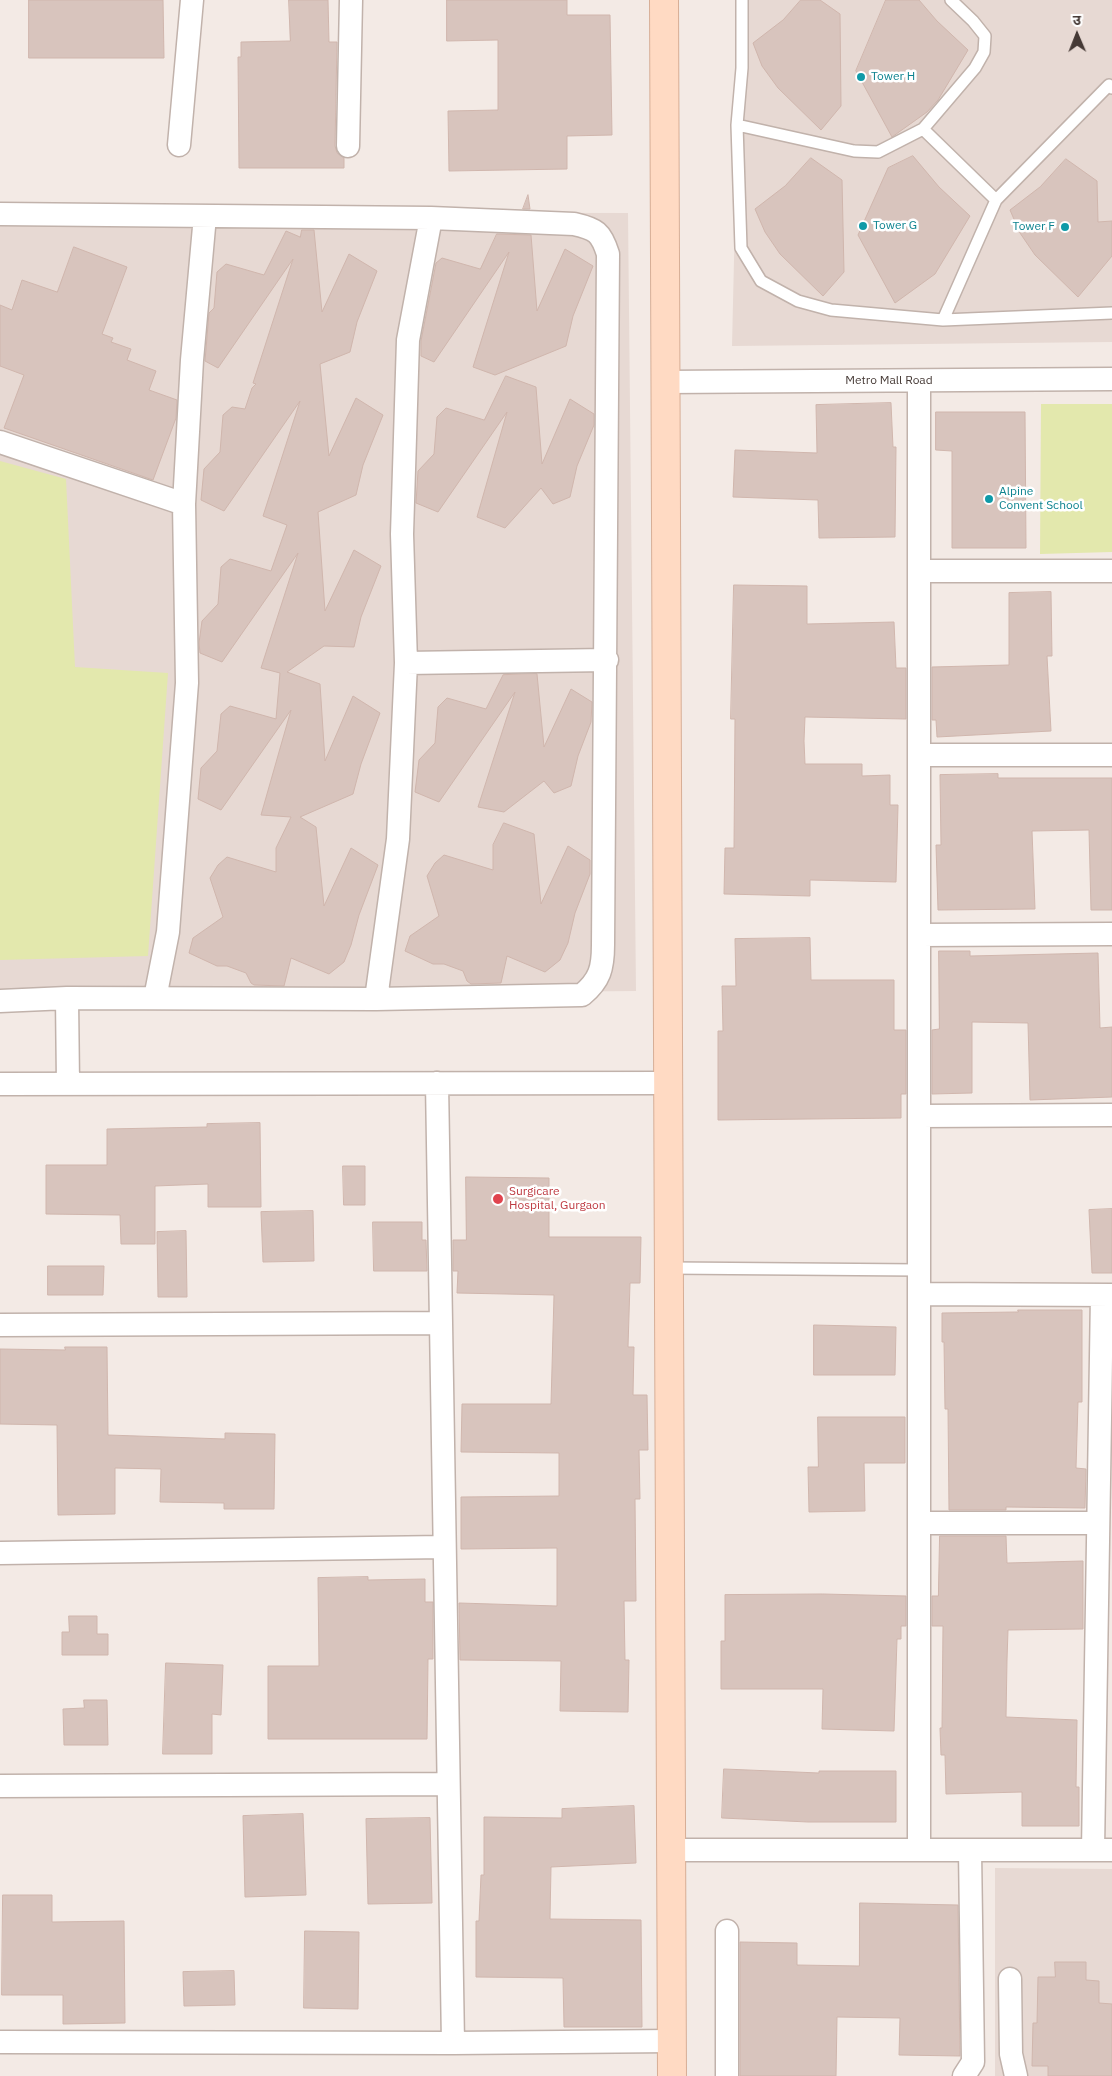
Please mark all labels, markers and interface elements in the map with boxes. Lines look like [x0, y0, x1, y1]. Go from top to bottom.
north arrow [1052, 10, 1102, 60]
text: उ [1072, 11, 1081, 29]
place label: Tower H [871, 70, 915, 84]
marker: Tower H [855, 71, 867, 83]
place label: Tower G [873, 219, 917, 233]
marker: Tower G [857, 220, 869, 232]
place label: Tower F [1013, 220, 1055, 234]
marker: Tower F [1059, 221, 1071, 233]
street label: Metro Mall Road [845, 374, 933, 388]
place label: Alpine Convent School [999, 485, 1083, 513]
marker: Alpine Convent School [983, 493, 995, 505]
place label: Surgicare Hospital, Gurgaon [509, 1185, 606, 1213]
marker: Surgicare Hospital, Gurgaon [491, 1192, 505, 1206]

